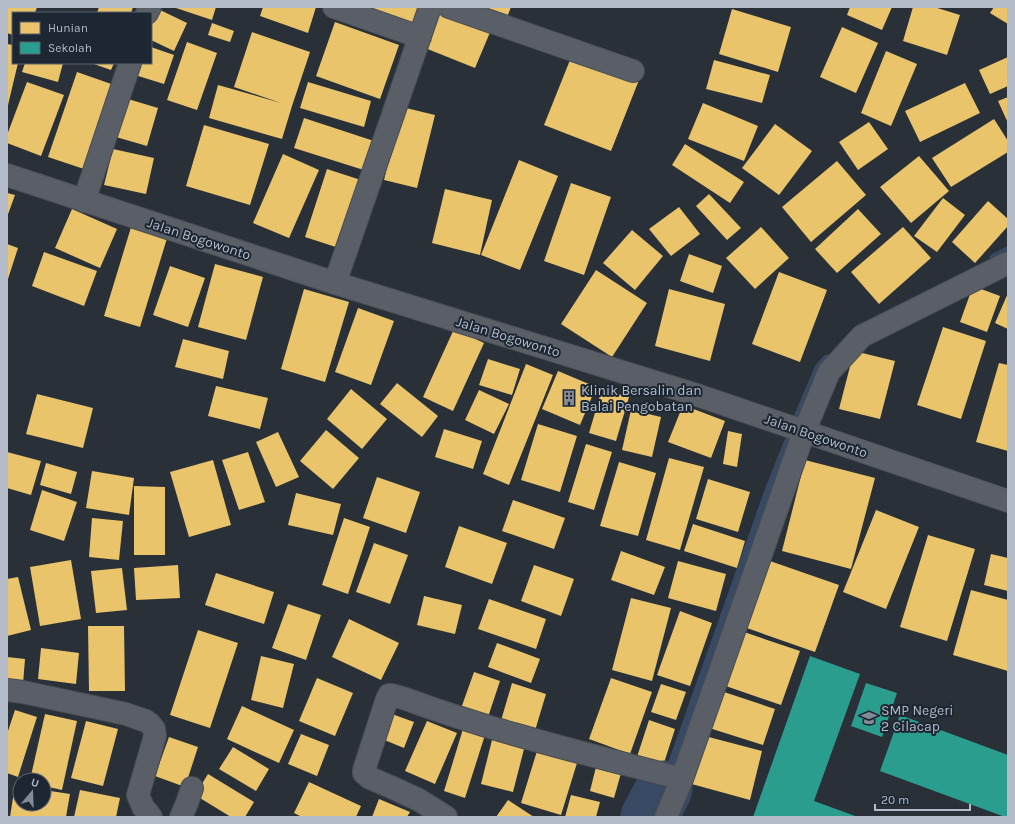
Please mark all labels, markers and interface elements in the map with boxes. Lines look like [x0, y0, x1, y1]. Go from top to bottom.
legend [12, 12, 152, 64]
text: Hunian [48, 21, 88, 35]
text: Sekolah [48, 41, 92, 55]
street label: Jalan Bogowonto [145, 214, 253, 264]
street label: Jalan Bogowonto [454, 313, 562, 361]
place label: Klinik Bersalin dan Balai Pengobatan [581, 382, 702, 415]
building icon: Klinik Bersalin dan Balai Pengobatan [560, 389, 578, 407]
street label: Jalan Bogowonto [762, 410, 870, 462]
place label: SMP Negeri 2 Cilacap [881, 702, 954, 735]
school or university icon: SMP Negeri 2 Cilacap [860, 709, 878, 727]
north arrow [12, 772, 52, 812]
text: U [29, 776, 41, 790]
scale bar [875, 786, 970, 812]
text: 20 m [881, 793, 909, 807]

